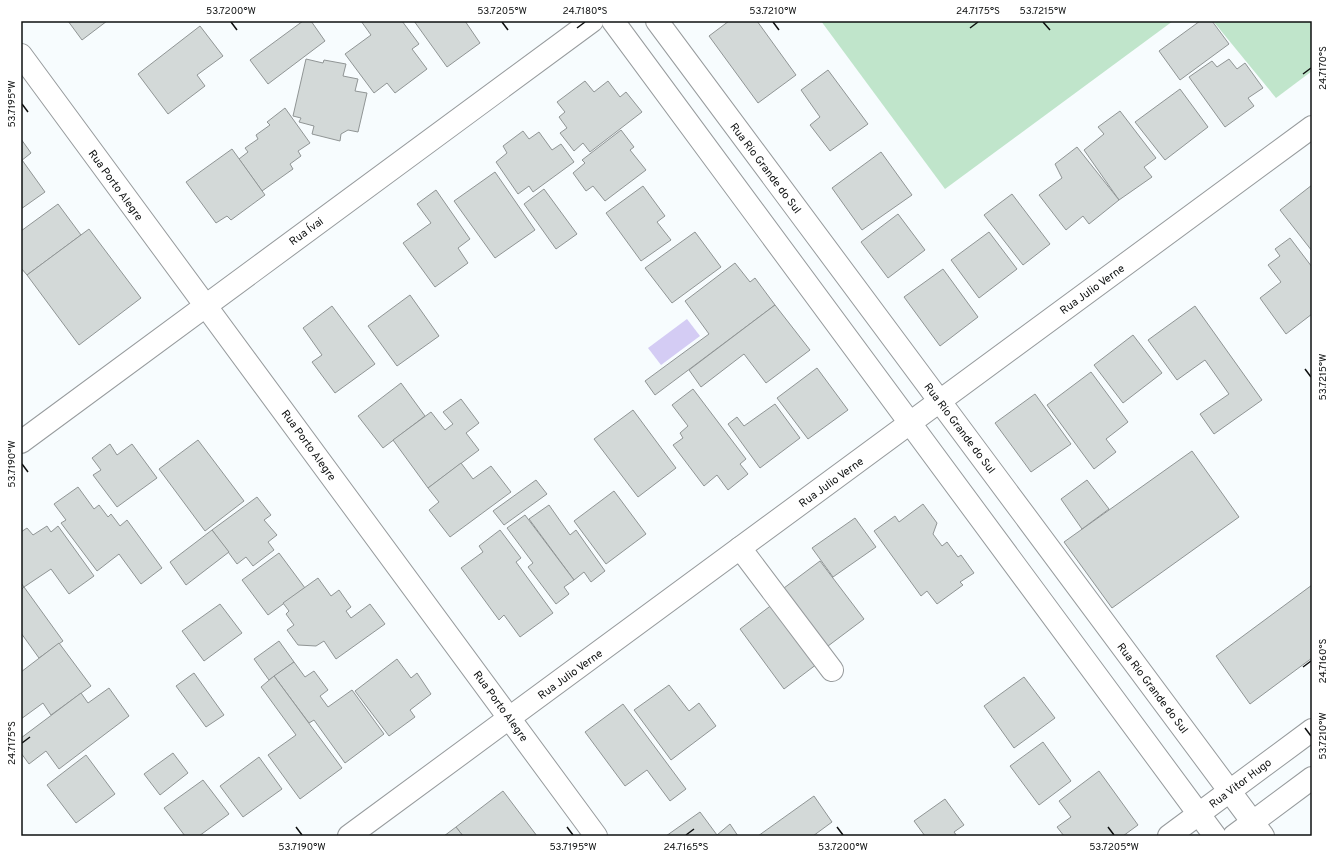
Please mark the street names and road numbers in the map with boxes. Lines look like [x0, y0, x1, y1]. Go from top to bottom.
street label: Rua Rio Grande do Sul [727, 121, 804, 217]
street label: Rua Porto Alegre [85, 147, 146, 224]
street label: Rua Ívai [286, 214, 326, 249]
street label: Rua Julio Verne [1057, 262, 1128, 318]
street label: Rua Rio Grande do Sul [921, 381, 998, 477]
street label: Rua Porto Alegre [278, 407, 339, 484]
street label: Rua Julio Verne [796, 455, 867, 511]
street label: Rua Rio Grande do Sul [1114, 641, 1191, 737]
street label: Rua Julio Verne [535, 647, 606, 703]
street label: Rua Porto Alegre [470, 668, 531, 745]
street label: Rua Vitor Hugo [1207, 756, 1275, 812]

